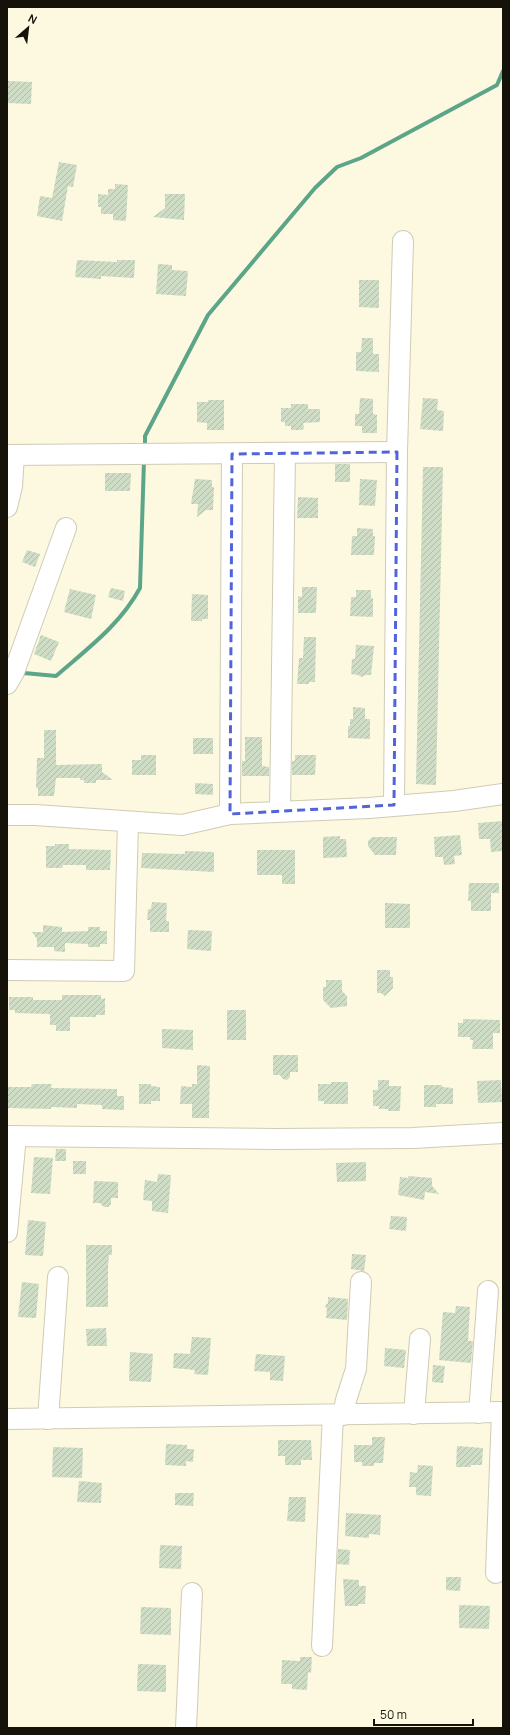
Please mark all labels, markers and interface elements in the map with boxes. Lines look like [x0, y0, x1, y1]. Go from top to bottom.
north arrow [8, 8, 48, 48]
text: N [26, 10, 40, 27]
scale bar [374, 1701, 473, 1727]
text: 50 m [380, 1706, 407, 1723]

